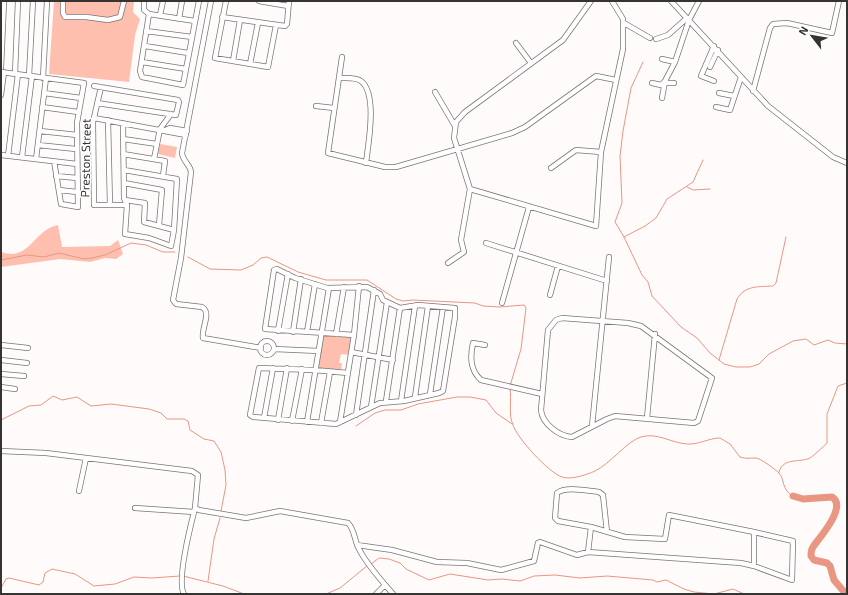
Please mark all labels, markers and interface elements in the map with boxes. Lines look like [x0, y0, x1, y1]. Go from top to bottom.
north arrow [792, 16, 832, 56]
text: N [795, 24, 811, 37]
street label: Preston Street [77, 118, 93, 197]

